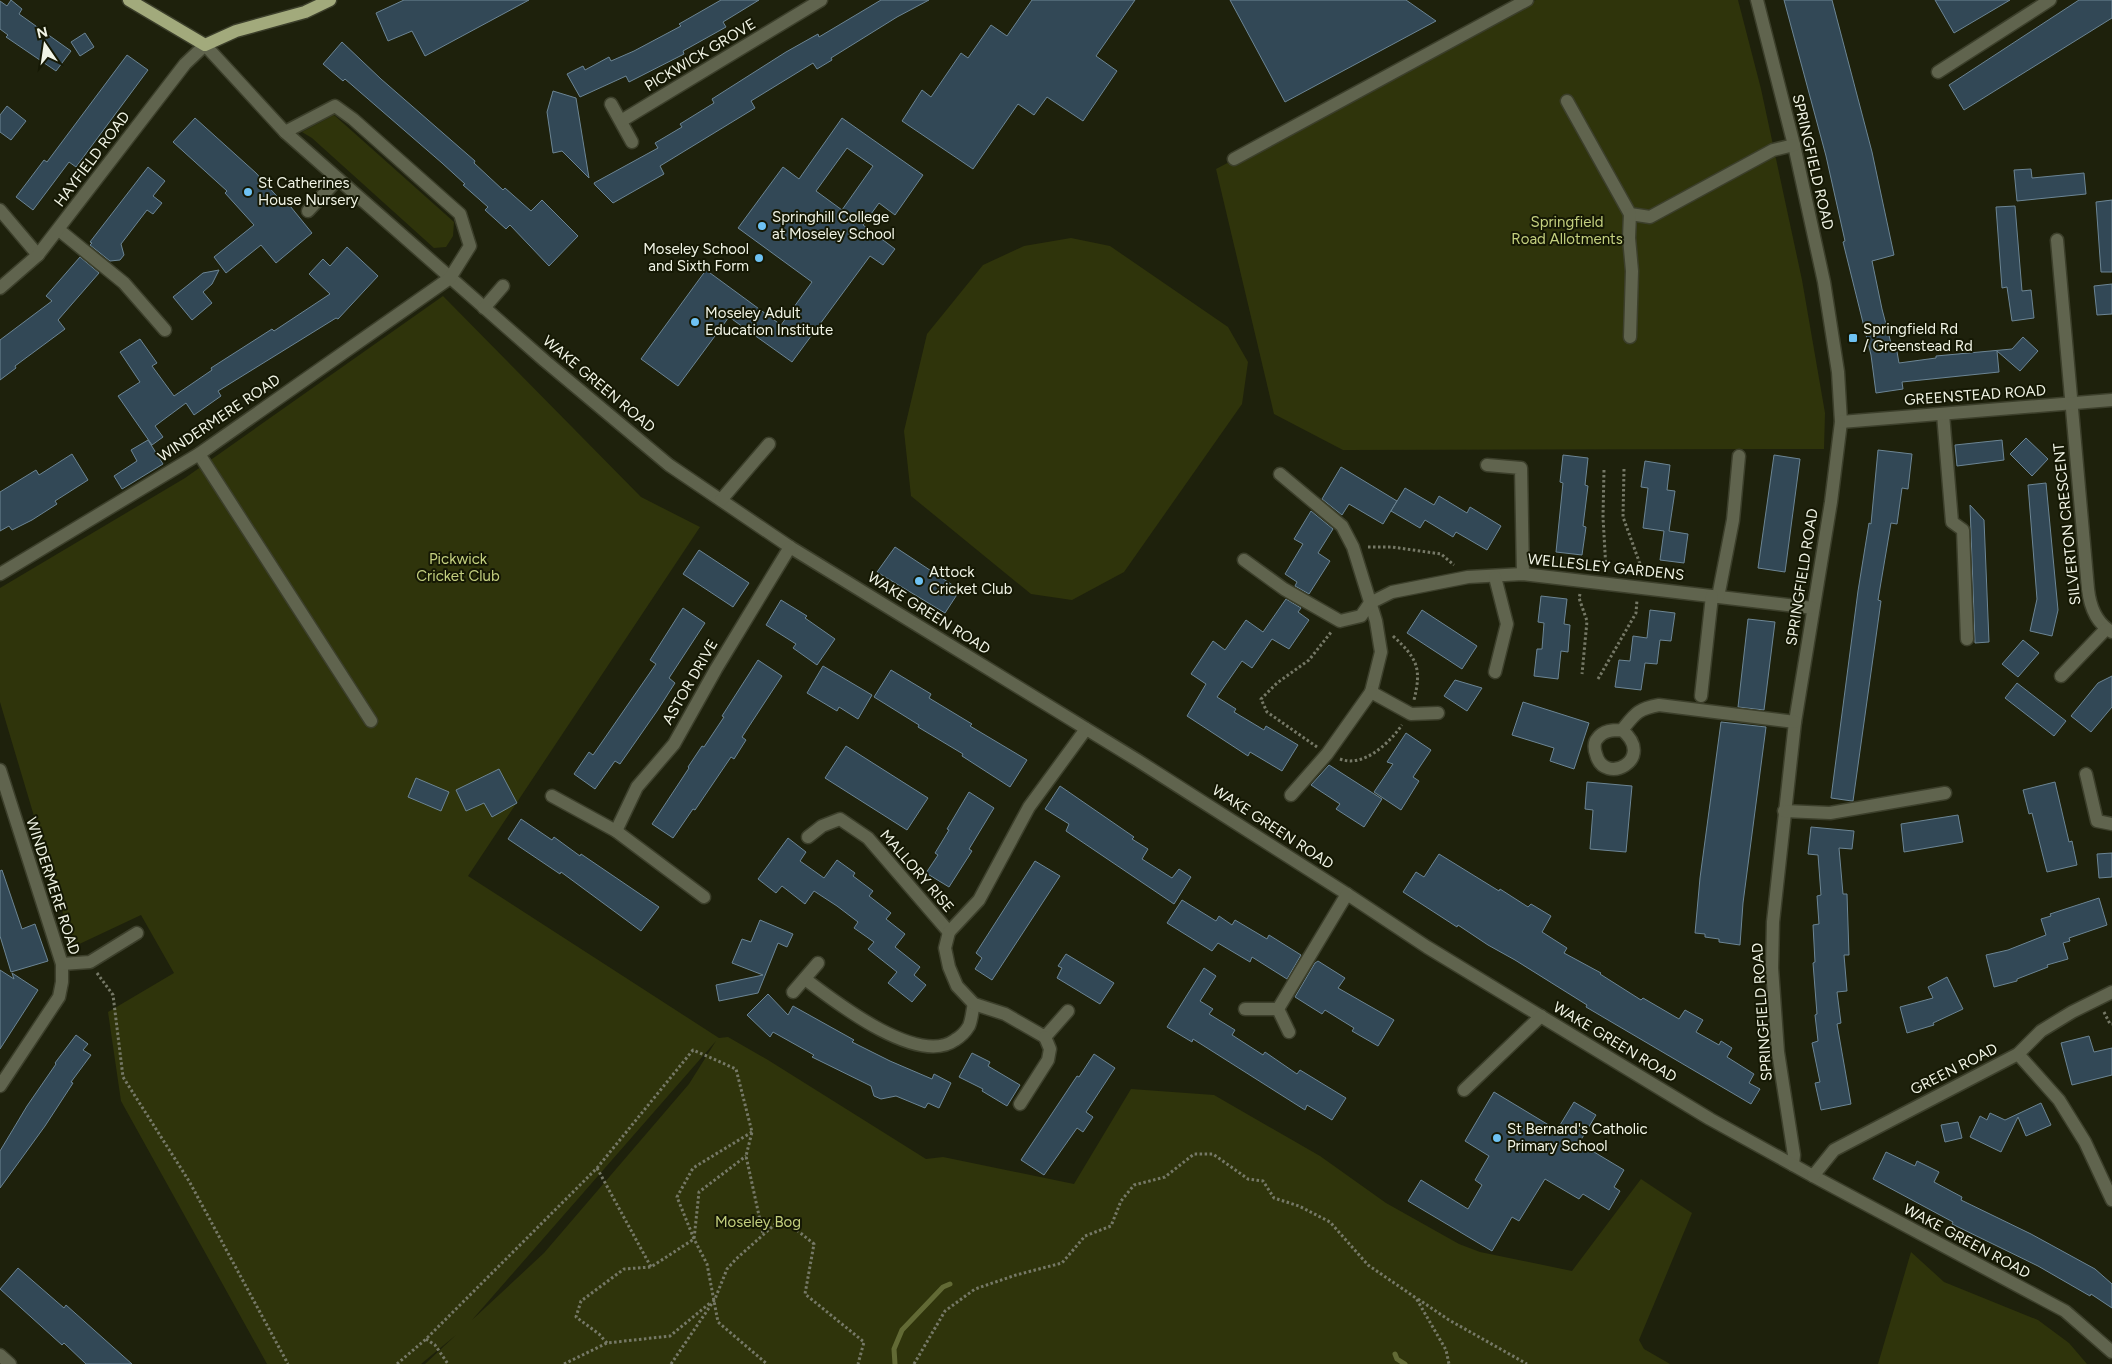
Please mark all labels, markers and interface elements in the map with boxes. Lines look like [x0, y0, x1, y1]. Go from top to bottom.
street label: PICKWICK GROVE [641, 15, 759, 95]
north arrow [20, 20, 70, 70]
text: N [35, 23, 49, 42]
street label: SPRINGFIELD ROAD [1789, 92, 1837, 232]
street label: HAYFIELD ROAD [50, 108, 134, 210]
place label: St Catherines House Nursery [258, 174, 359, 209]
marker: St Catherines House Nursery [242, 186, 254, 198]
place label: Springhill College at Moseley School [772, 208, 895, 243]
park label: Springfield Road Allotments [1511, 213, 1623, 248]
marker: Springhill College at Moseley School [756, 220, 768, 232]
place label: Moseley School and Sixth Form [643, 240, 749, 275]
marker: Moseley School and Sixth Form [753, 252, 765, 264]
place label: Moseley Adult Education Institute [705, 304, 833, 339]
marker: Moseley Adult Education Institute [689, 316, 701, 328]
place label: Springfield Rd / Greenstead Rd [1863, 320, 1973, 355]
street label: WAKE GREEN ROAD [539, 332, 659, 436]
marker: Springfield Rd / Greenstead Rd [1847, 332, 1859, 344]
street label: WINDERMERE ROAD [154, 370, 284, 466]
street label: GREENSTEAD ROAD [1903, 381, 2047, 409]
street label: SILVERTON CRESCENT [2049, 441, 2084, 606]
street label: SPRINGFIELD ROAD [1782, 507, 1822, 647]
park label: Pickwick Cricket Club [416, 550, 500, 585]
street label: WELLESLEY GARDENS [1527, 550, 1685, 584]
place label: Attock Cricket Club [929, 563, 1013, 598]
street label: WAKE GREEN ROAD [864, 568, 994, 658]
marker: Attock Cricket Club [913, 575, 925, 587]
street label: ASTOR DRIVE [658, 636, 722, 728]
street label: WAKE GREEN ROAD [1209, 781, 1337, 873]
street label: WINDERMERE ROAD [22, 815, 84, 957]
street label: MALLORY RISE [876, 826, 958, 916]
street label: SPRINGFIELD ROAD [1748, 942, 1776, 1082]
street label: WAKE GREEN ROAD [1550, 998, 1680, 1086]
street label: GREEN ROAD [1907, 1039, 2001, 1099]
place label: St Bernard's Catholic Primary School [1507, 1120, 1648, 1155]
marker: St Bernard's Catholic Primary School [1491, 1132, 1503, 1144]
street label: WAKE GREEN ROAD [1900, 1200, 2034, 1282]
park label: Moseley Bog [715, 1213, 801, 1231]

